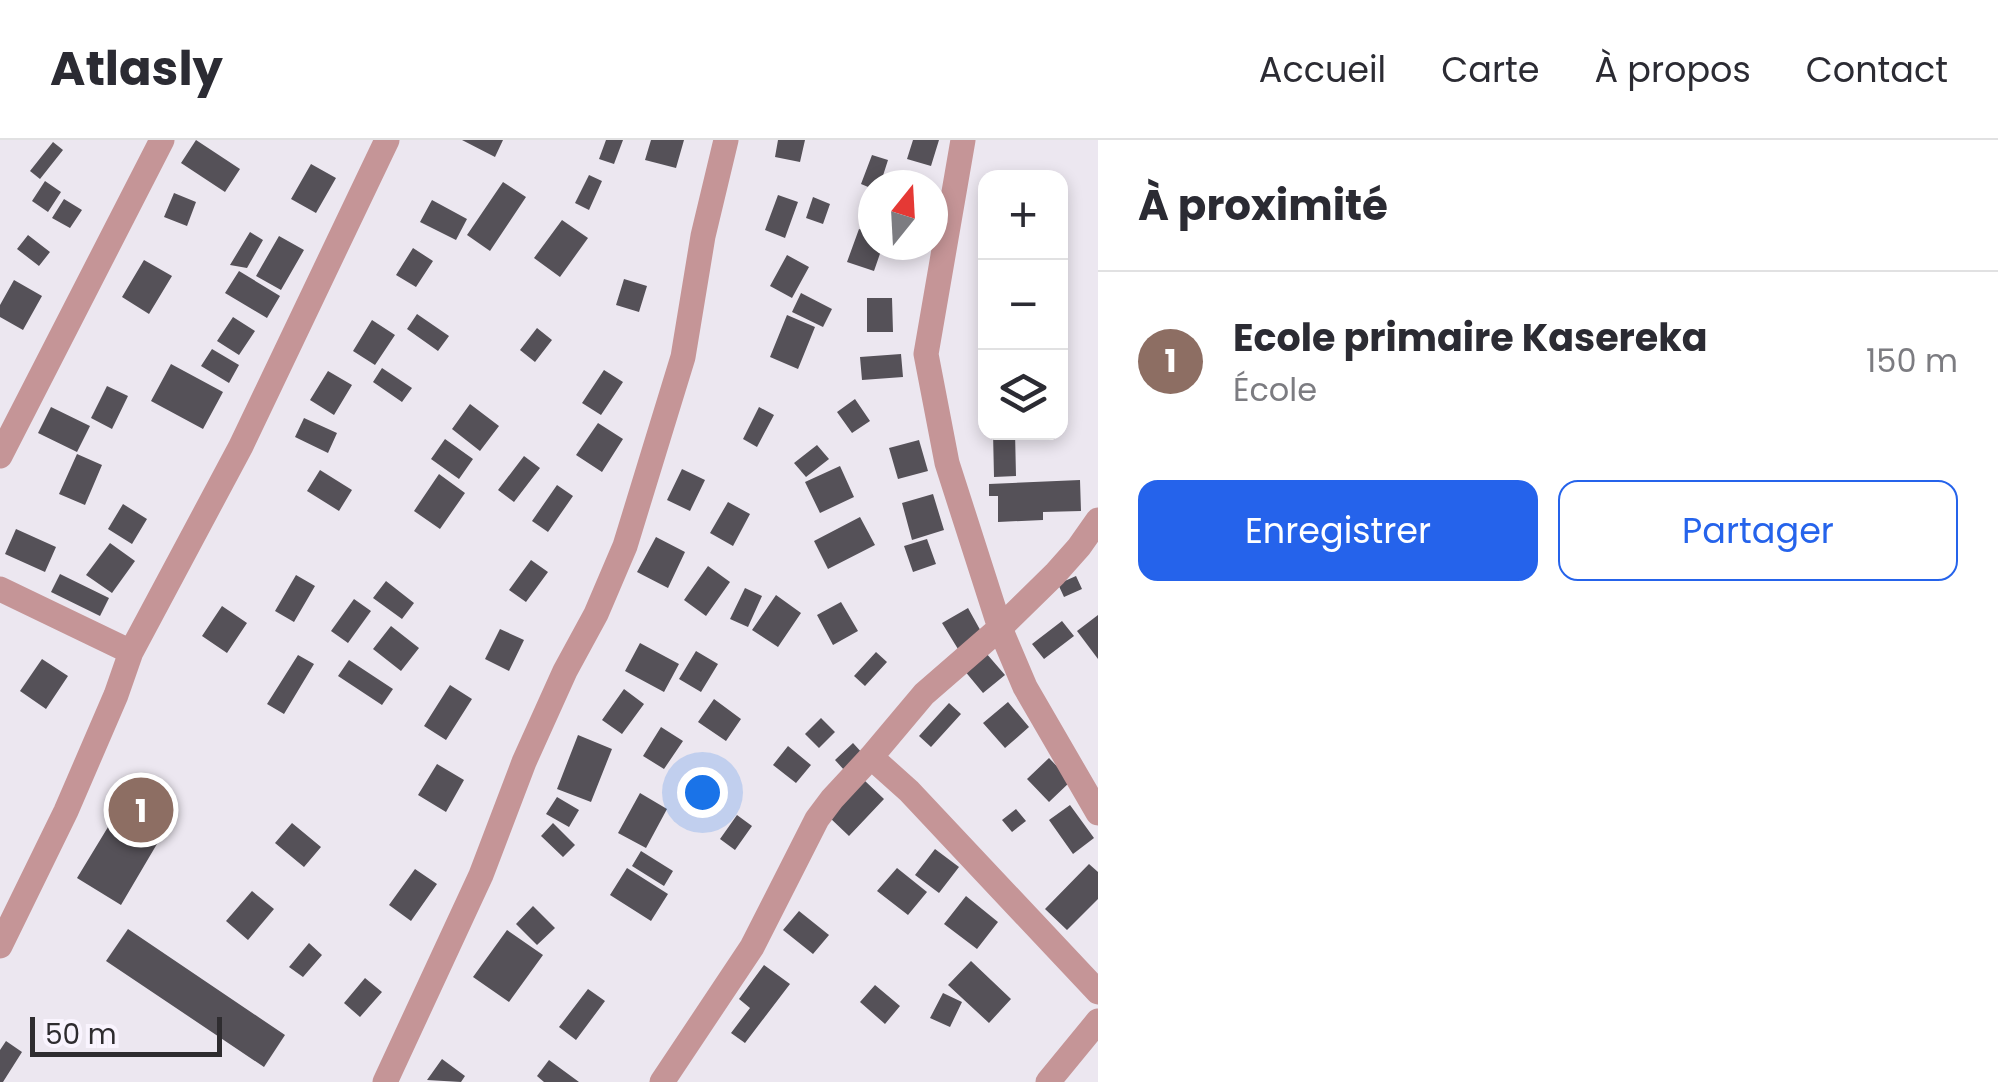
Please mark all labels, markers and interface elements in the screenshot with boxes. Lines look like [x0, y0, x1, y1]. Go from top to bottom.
text: Atlasly [50, 35, 223, 102]
text: Accueil [1259, 45, 1386, 94]
text: Carte [1441, 45, 1539, 94]
text: À propos [1594, 45, 1751, 94]
text: Contact [1806, 45, 1948, 94]
north arrow [858, 170, 948, 260]
map controls [978, 170, 1068, 440]
button: + [978, 170, 1068, 260]
text: À proximité [1138, 176, 1388, 235]
button: − [978, 260, 1068, 350]
text: Ecole primaire Kasereka [1233, 311, 1708, 364]
text: 1 [1164, 338, 1177, 383]
text: 150 m [1866, 338, 1958, 383]
button: layers [978, 350, 1068, 440]
text: École [1233, 367, 1317, 412]
button: Enregistrer [1138, 480, 1538, 581]
button: Partager [1558, 480, 1958, 581]
your location [677, 767, 728, 818]
pin: 1 [108, 772, 174, 848]
scale bar [30, 1012, 222, 1056]
text: 50 m [45, 1015, 116, 1054]

